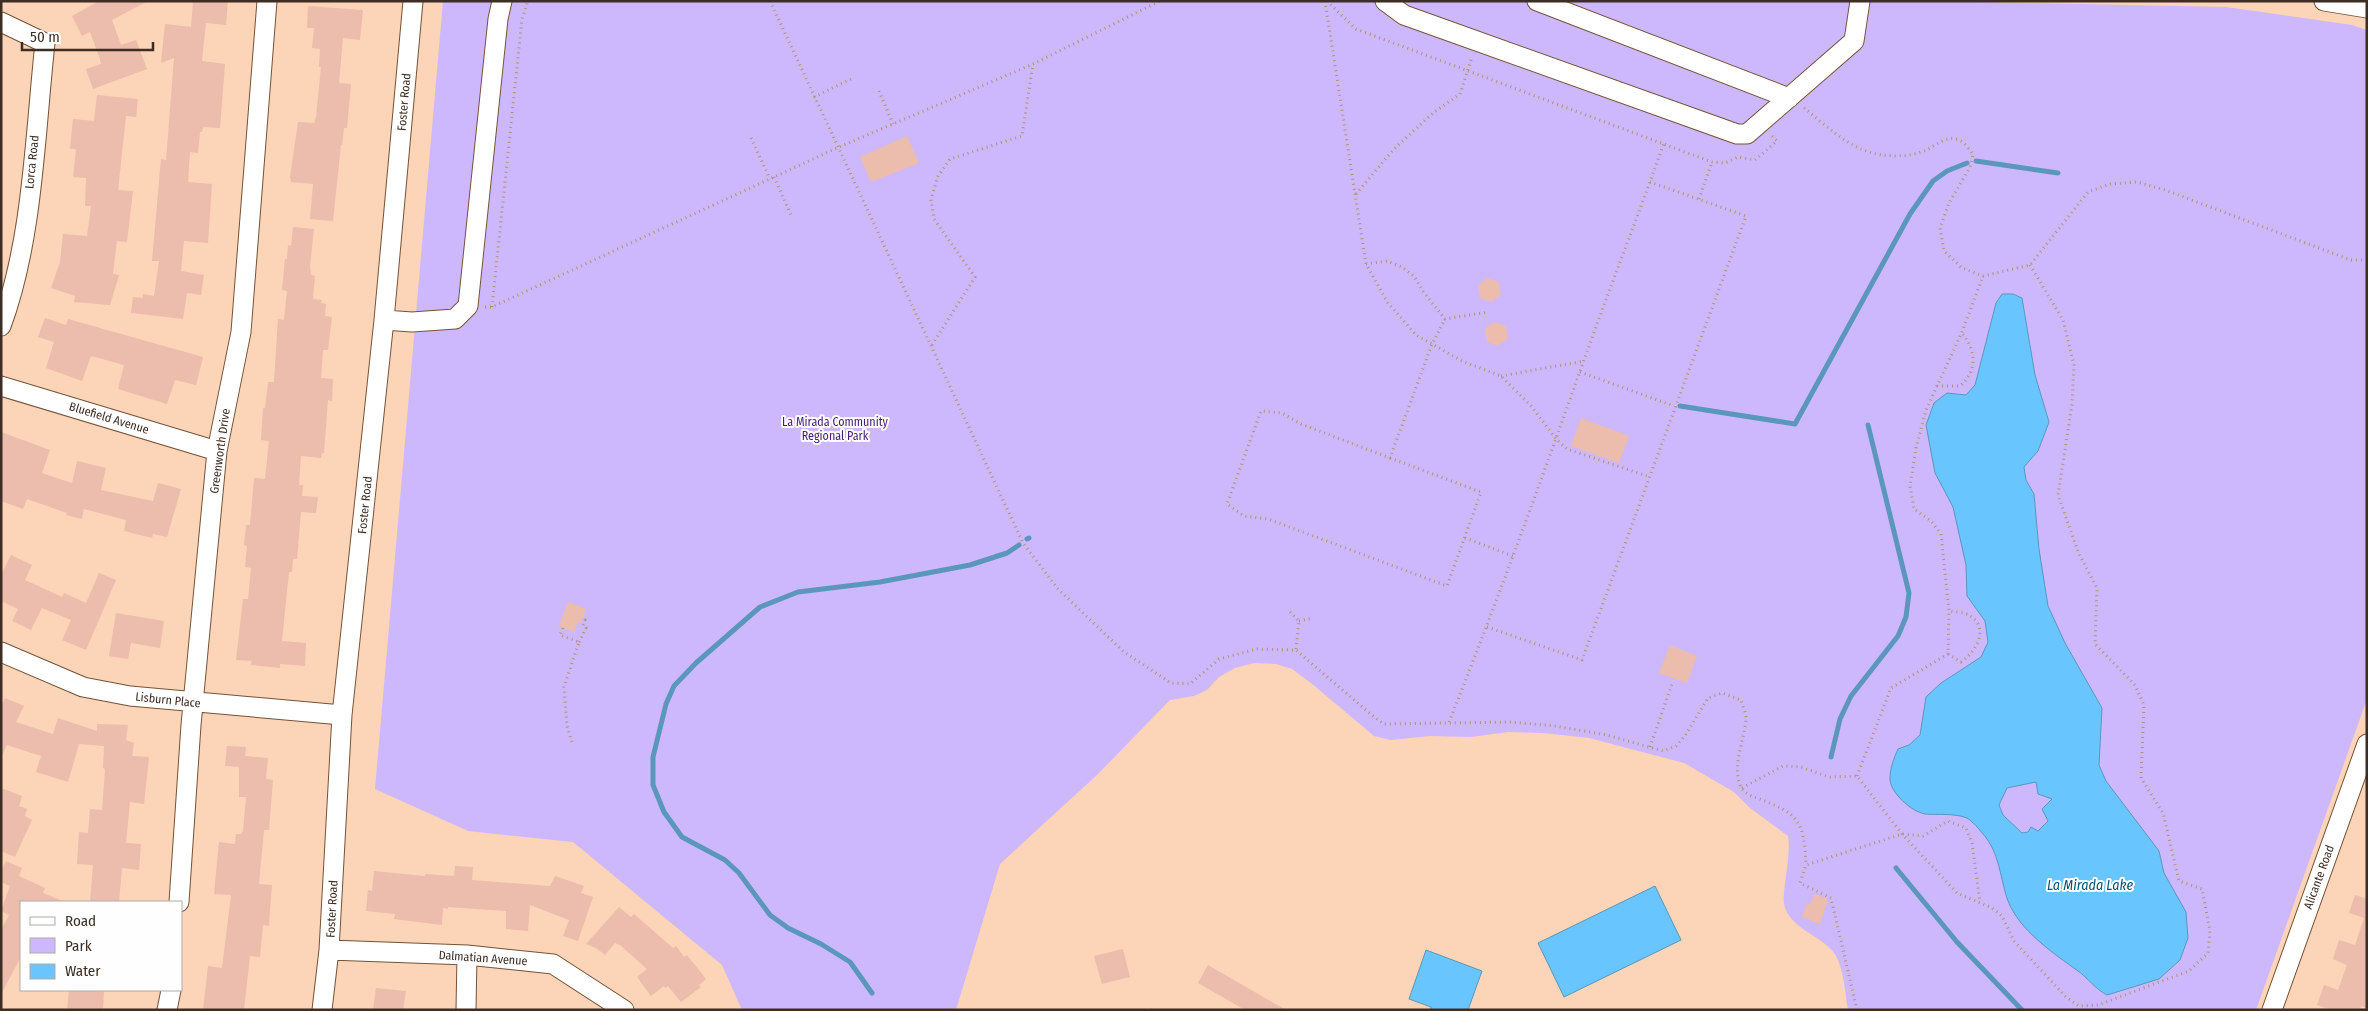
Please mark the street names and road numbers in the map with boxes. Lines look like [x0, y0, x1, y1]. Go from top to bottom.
street label: Foster Road [395, 73, 413, 131]
street label: Lorca Road [22, 135, 42, 189]
street label: Bluefield Avenue [67, 399, 151, 437]
street label: Greenworth Drive [207, 408, 233, 494]
street label: Foster Road [355, 476, 375, 534]
street label: Lisburn Place [135, 690, 201, 710]
street label: Alicante Road [2301, 843, 2337, 911]
street label: Foster Road [323, 880, 341, 938]
street label: Dalmatian Avenue [438, 948, 528, 968]

